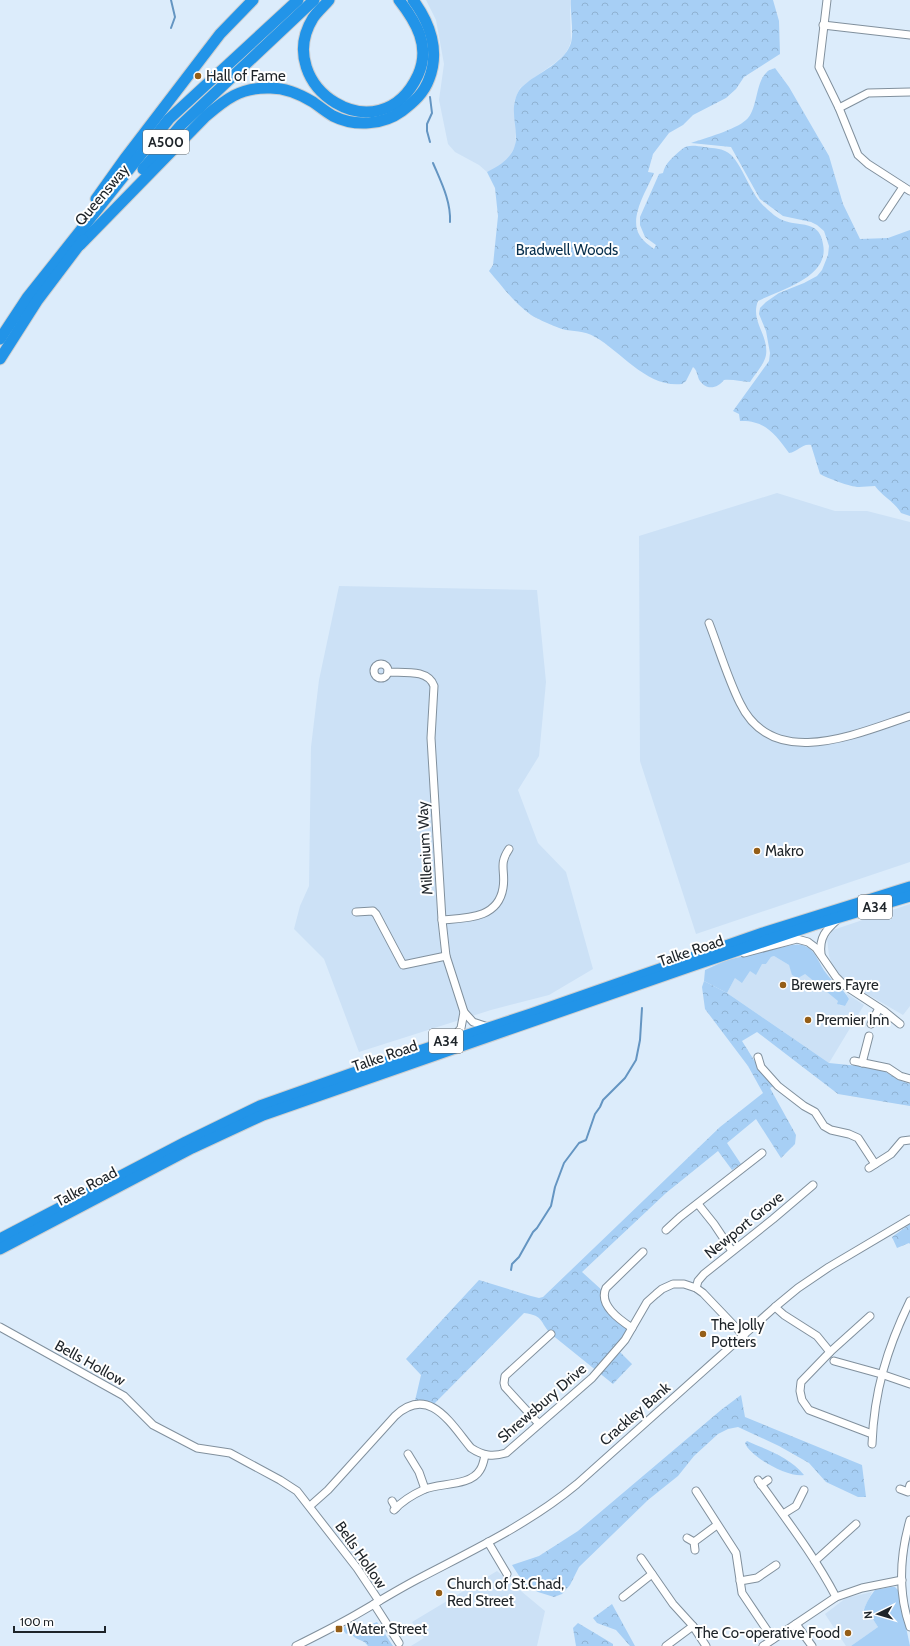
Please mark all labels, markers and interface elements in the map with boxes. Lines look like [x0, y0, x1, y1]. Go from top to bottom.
place label: Hall of Fame [206, 67, 286, 85]
marker: Hall of Fame [193, 71, 203, 81]
road number: A500 [143, 130, 189, 154]
street label: Queensway [71, 160, 133, 229]
park label: Bradwell Woods [516, 241, 618, 259]
street label: Millenium Way [414, 800, 436, 895]
place label: Makro [765, 842, 804, 860]
marker: Makro [752, 846, 762, 856]
road number: A34 [858, 895, 892, 919]
street label: Talke Road [656, 931, 726, 971]
place label: Brewers Fayre [791, 976, 879, 994]
marker: Brewers Fayre [778, 980, 788, 990]
place label: Premier Inn [816, 1011, 889, 1029]
marker: Premier Inn [803, 1015, 813, 1025]
road number: A34 [429, 1029, 463, 1053]
street label: Talke Road [350, 1036, 420, 1076]
street label: Talke Road [52, 1163, 120, 1211]
street label: Newport Grove [701, 1188, 787, 1262]
place label: The Jolly Potters [711, 1316, 765, 1351]
marker: The Jolly Potters [698, 1329, 708, 1339]
street label: Bells Hollow [52, 1336, 129, 1390]
street label: Shrewsbury Drive [494, 1359, 590, 1446]
street label: Crackley Bank [596, 1378, 674, 1450]
street label: Bells Hollow [331, 1518, 391, 1592]
place label: Church of St.Chad, Red Street [447, 1575, 564, 1610]
marker: Church of St.Chad, Red Street [434, 1588, 444, 1598]
north arrow [858, 1594, 898, 1634]
scale bar [14, 1608, 105, 1634]
text: N [861, 1610, 875, 1619]
text: 100 m [20, 1614, 54, 1629]
place label: Water Street [347, 1620, 427, 1638]
marker: Water Street [334, 1624, 344, 1634]
place label: The Co-operative Food [695, 1624, 840, 1642]
marker: The Co-operative Food [843, 1628, 853, 1638]

